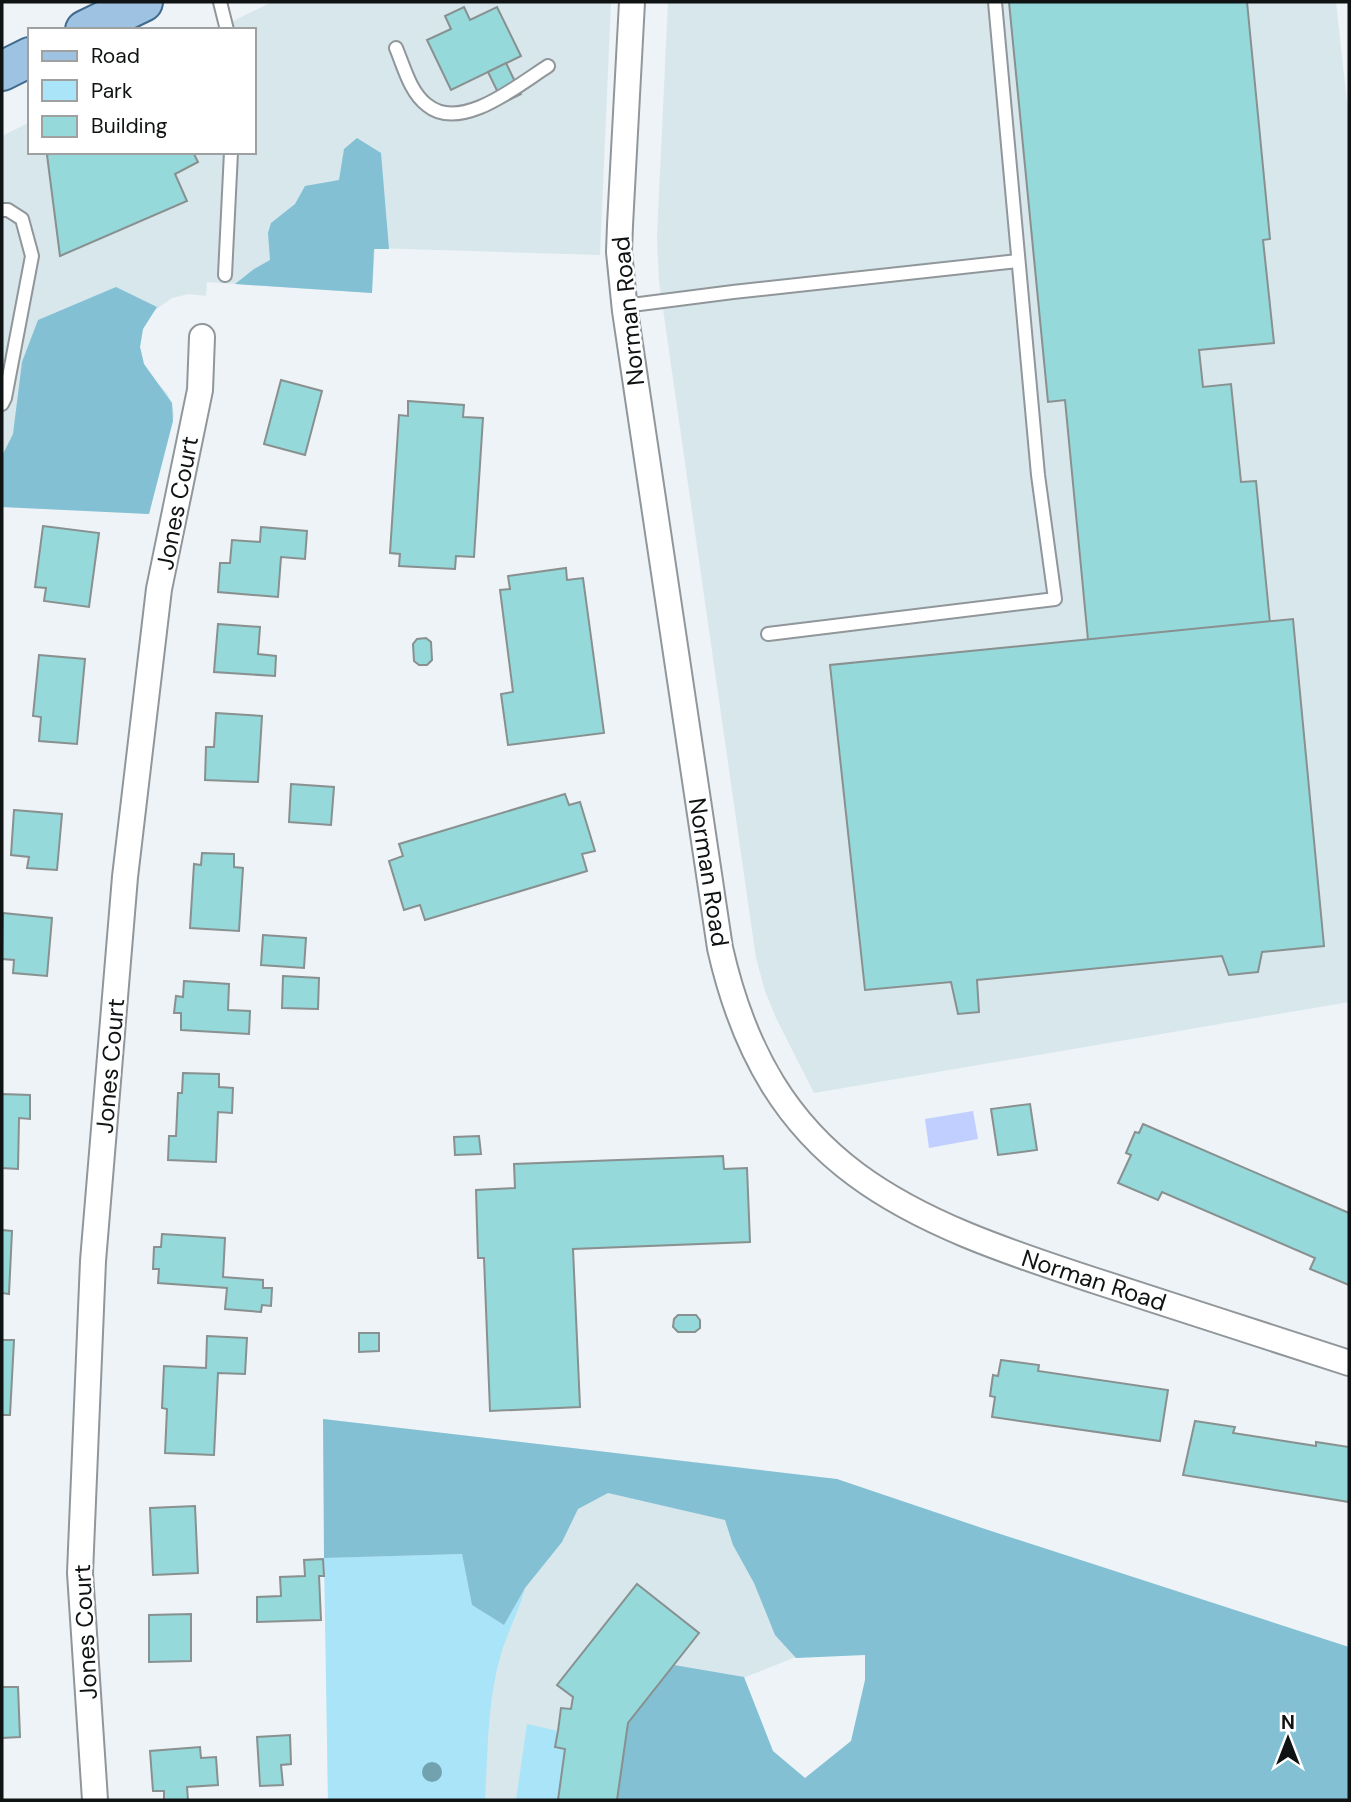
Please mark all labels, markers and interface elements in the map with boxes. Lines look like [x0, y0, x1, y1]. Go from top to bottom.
legend [28, 28, 256, 154]
text: Road [91, 42, 140, 70]
text: Park [91, 77, 133, 105]
text: Building [91, 112, 168, 140]
street label: Norman Road [605, 235, 651, 387]
street label: Jones Court [149, 433, 205, 573]
street label: Norman Road [682, 795, 736, 949]
street label: Jones Court [89, 997, 131, 1135]
street label: Norman Road [1018, 1242, 1170, 1318]
street label: Jones Court [66, 1563, 104, 1701]
north arrow [1253, 1704, 1323, 1774]
text: N [1281, 1710, 1295, 1735]

